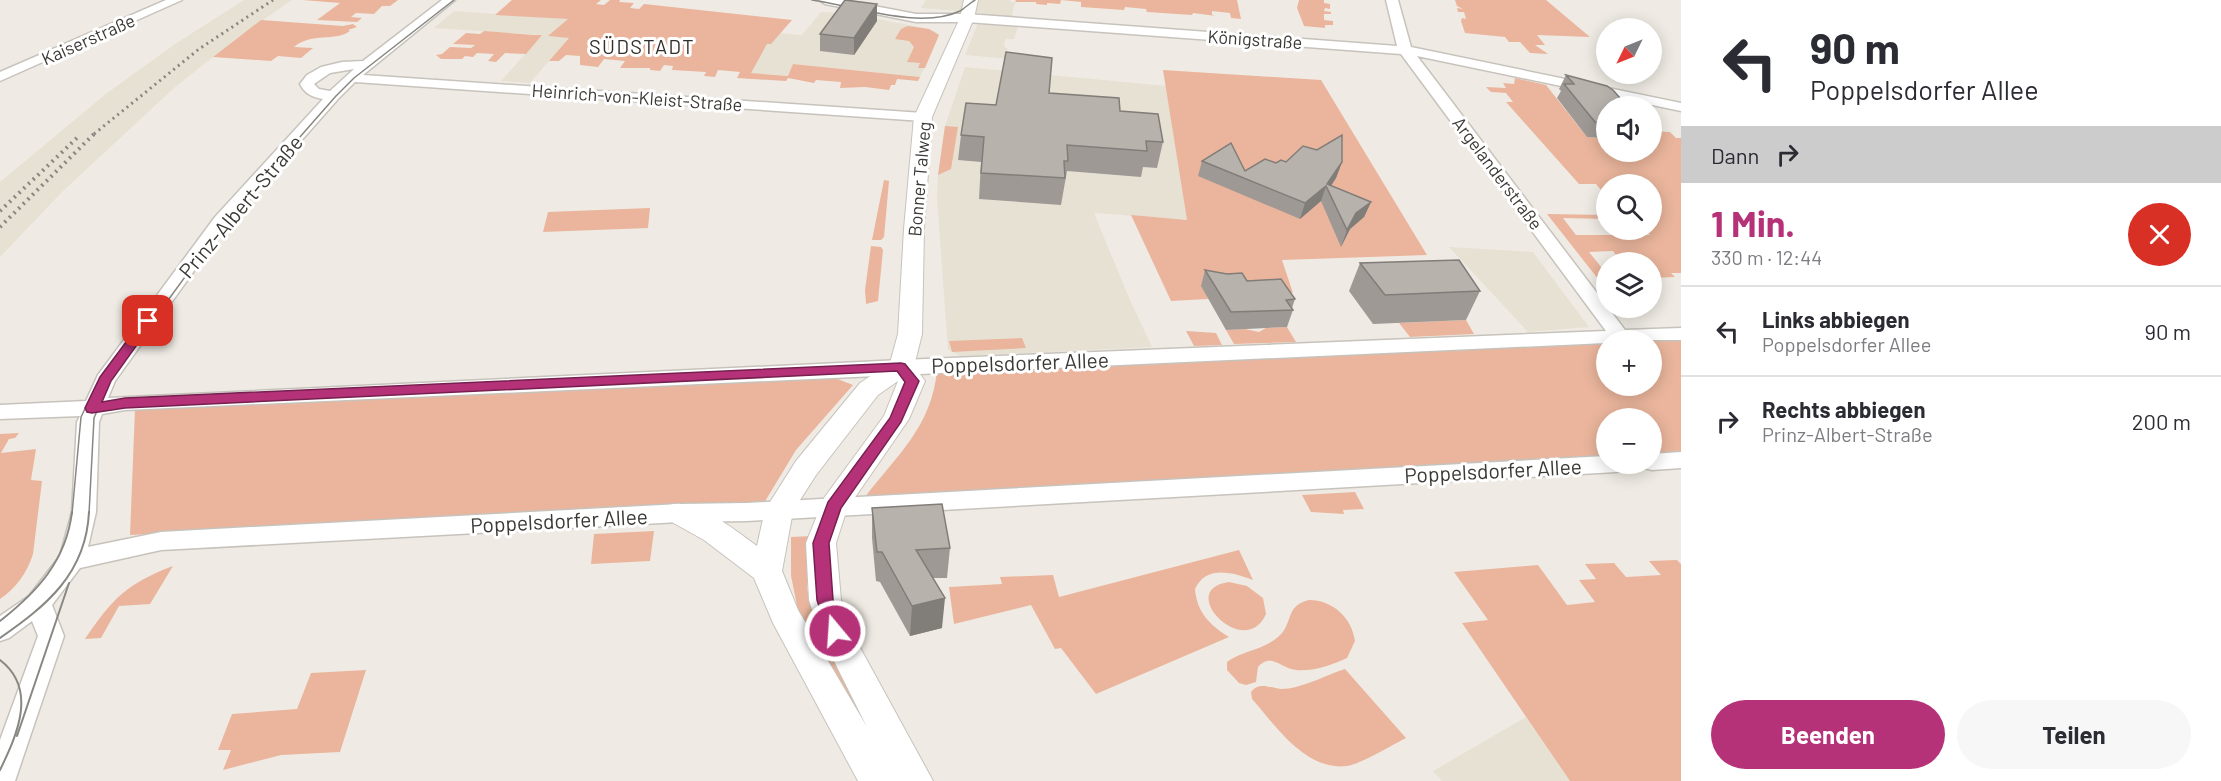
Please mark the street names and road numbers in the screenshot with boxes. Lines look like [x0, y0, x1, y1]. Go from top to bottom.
street label: Kaiserstraße [38, 9, 138, 69]
street label: Königstraße [1207, 25, 1303, 53]
street label: Heinrich-von-Kleist-Straße [531, 79, 743, 115]
street label: Argelanderstraße [1448, 112, 1548, 234]
street label: Bonner Talweg [903, 121, 935, 237]
street label: Prinz-Albert-Straße [173, 129, 307, 283]
street label: Poppelsdorfer Allee [931, 346, 1109, 378]
street label: Poppelsdorfer Allee [1404, 453, 1582, 487]
street label: Poppelsdorfer Allee [470, 503, 648, 537]

